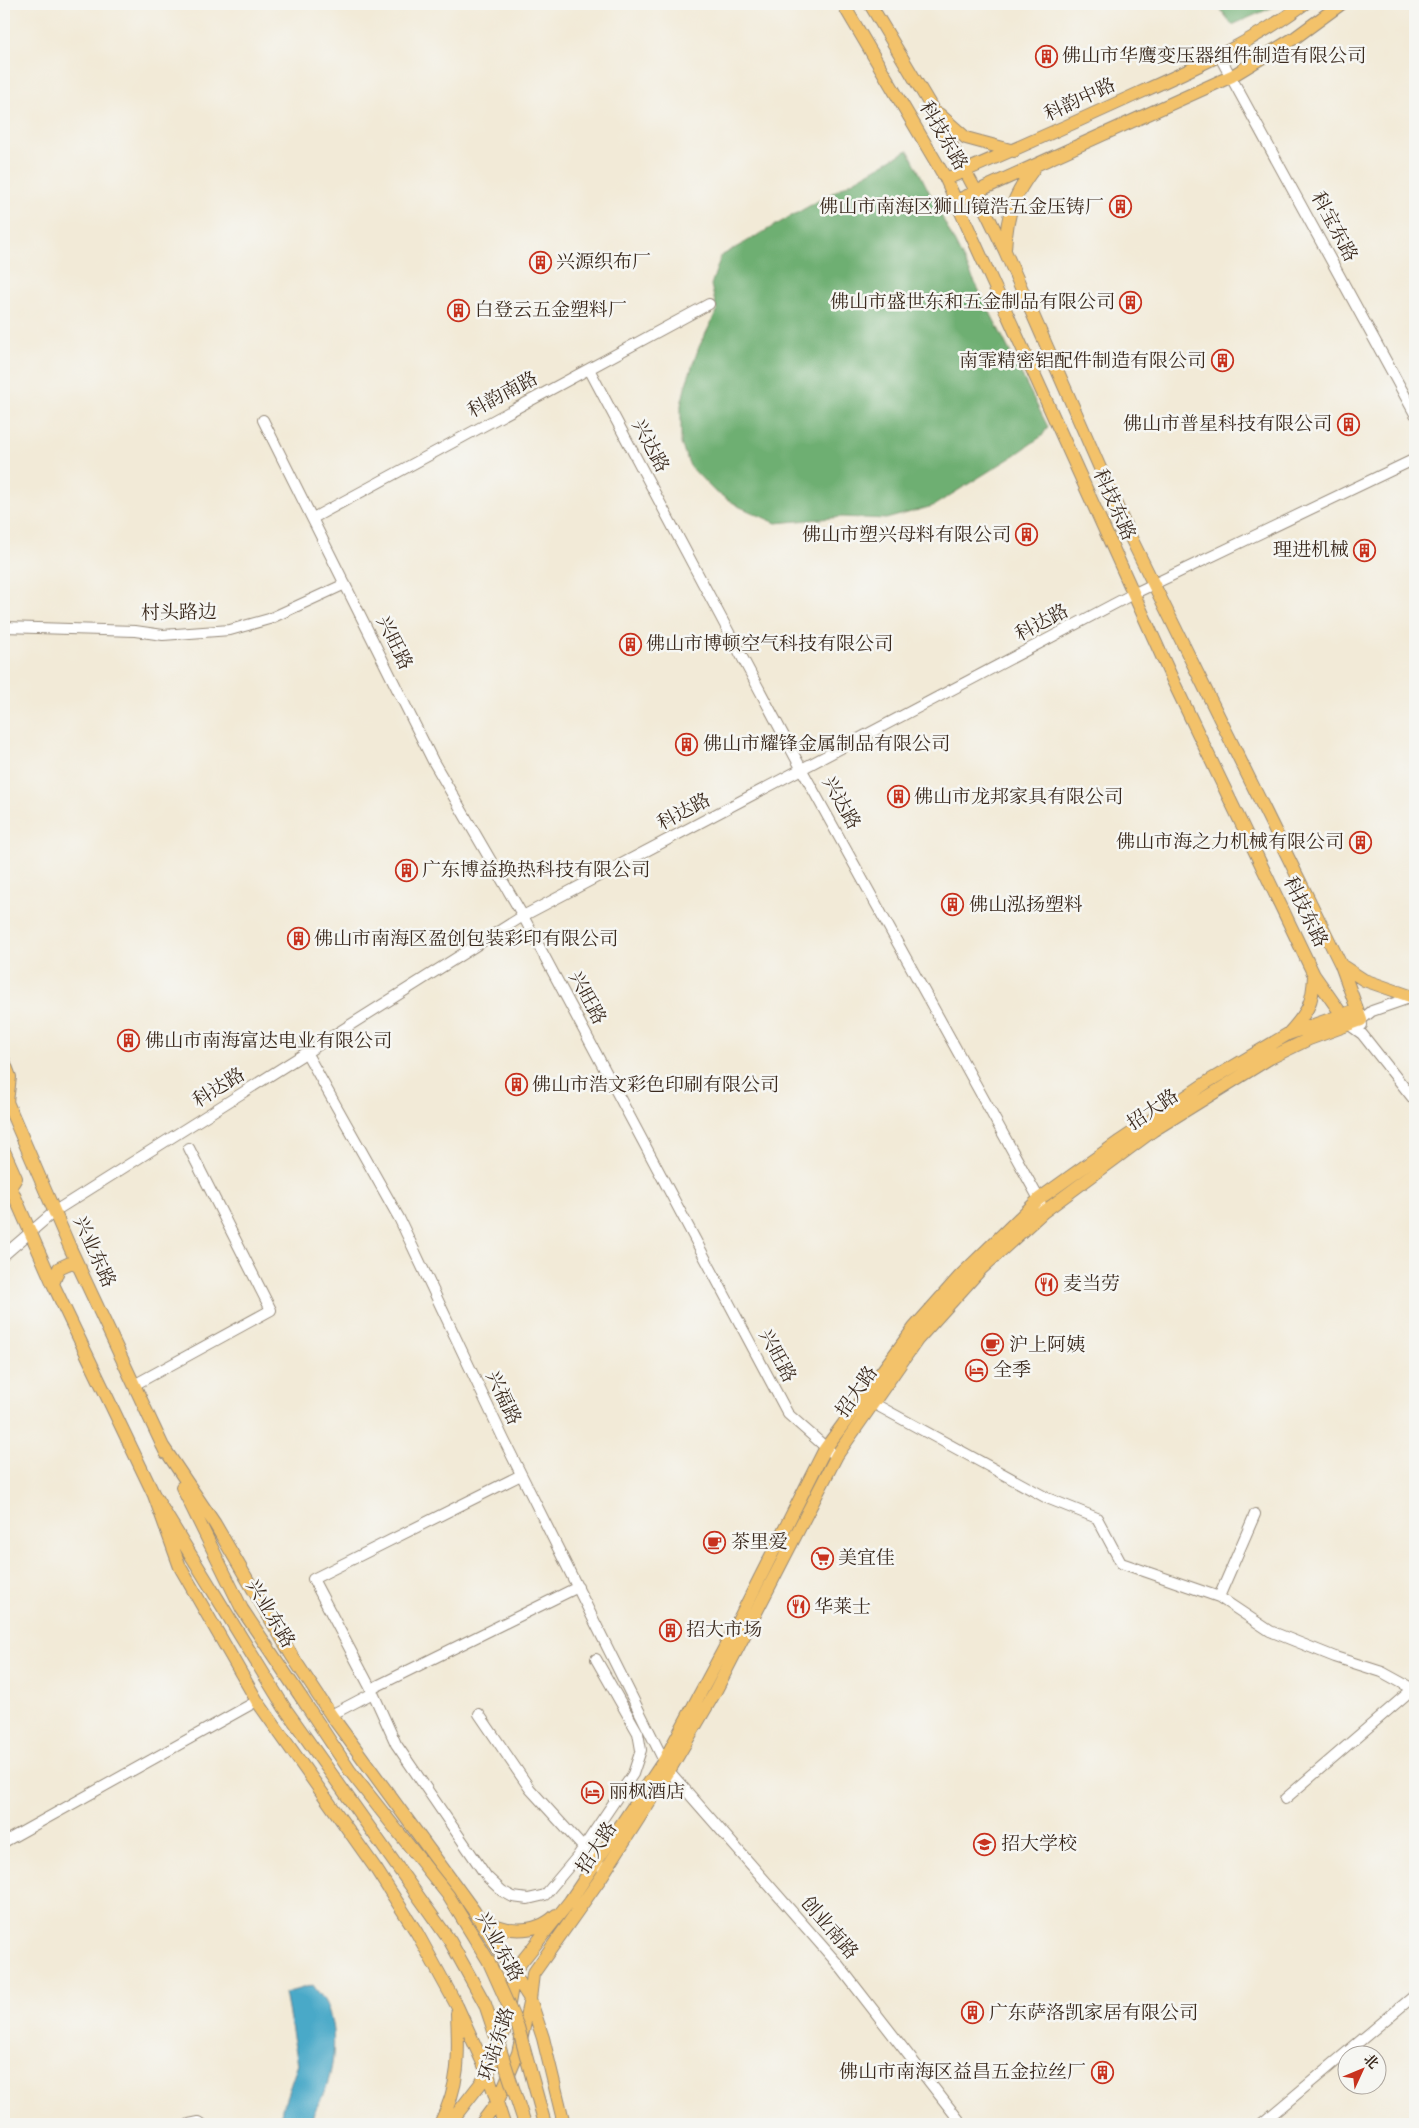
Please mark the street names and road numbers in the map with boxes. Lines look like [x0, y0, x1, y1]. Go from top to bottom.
street label: 科韵中路 [1041, 74, 1119, 126]
street label: 科技东路 [914, 97, 972, 175]
street label: 科宝东路 [1306, 188, 1362, 266]
street label: 科韵南路 [464, 367, 542, 423]
street label: 兴达路 [626, 415, 674, 477]
street label: 科技东路 [1088, 466, 1140, 544]
street label: 科达路 [1011, 599, 1073, 647]
street label: 村头路边 [141, 601, 217, 625]
street label: 兴旺路 [371, 612, 417, 674]
street label: 兴达路 [817, 772, 865, 834]
street label: 科达路 [653, 788, 715, 836]
street label: 科技东路 [1278, 873, 1332, 951]
street label: 兴旺路 [563, 967, 611, 1029]
street label: 科达路 [189, 1063, 249, 1113]
street label: 招大路 [1123, 1085, 1183, 1135]
street label: 兴业东路 [68, 1213, 120, 1291]
street label: 兴旺路 [753, 1325, 801, 1387]
street label: 招大路 [831, 1362, 883, 1422]
street label: 兴福路 [481, 1367, 525, 1429]
street label: 兴业东路 [241, 1575, 299, 1653]
street label: 招大路 [572, 1818, 622, 1878]
street label: 创业南路 [795, 1892, 863, 1964]
street label: 兴业东路 [471, 1908, 527, 1986]
street label: 环站东路 [474, 2004, 520, 2084]

